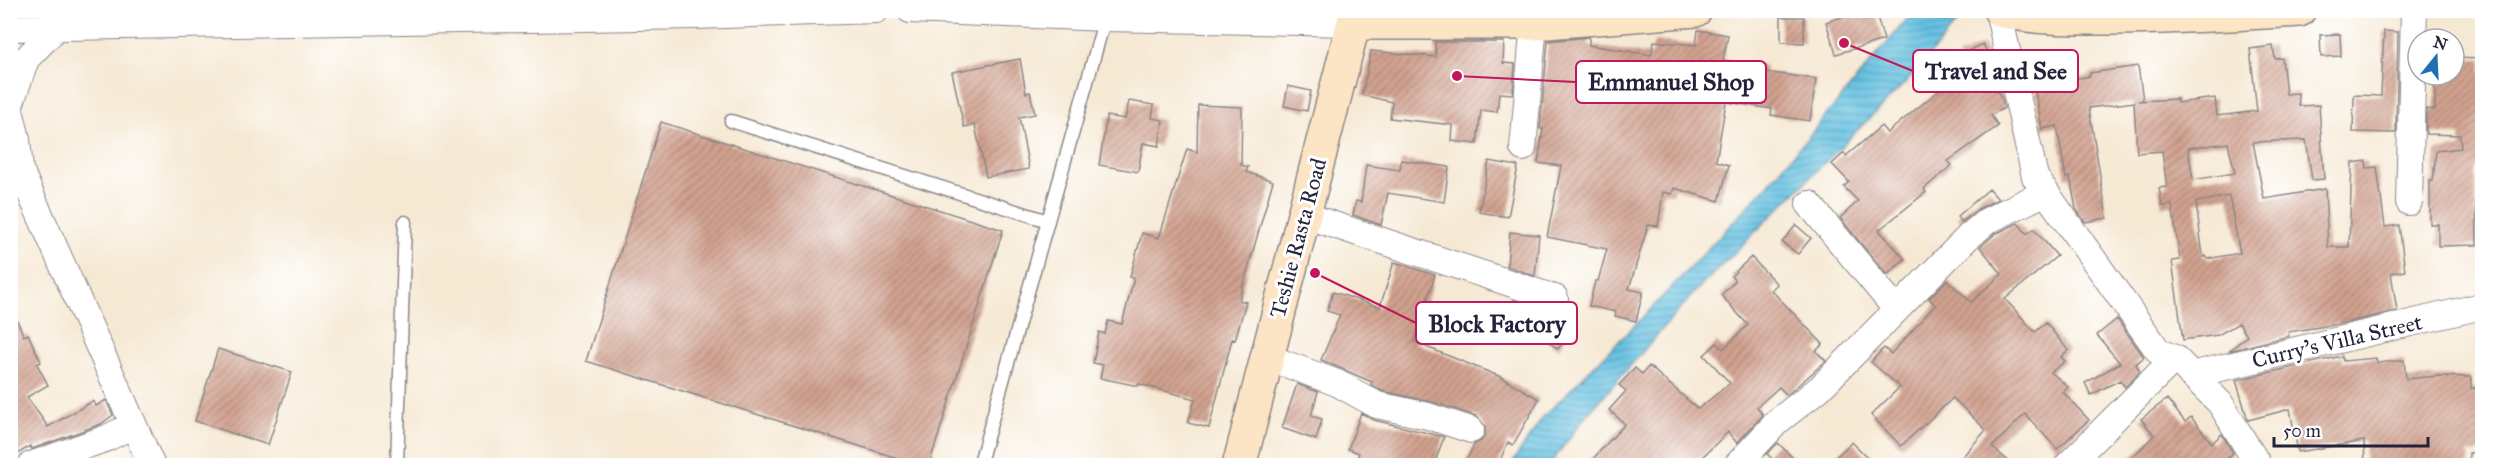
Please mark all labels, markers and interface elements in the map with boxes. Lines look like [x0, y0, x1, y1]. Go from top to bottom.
north arrow [2406, 27, 2466, 87]
text: N [2431, 32, 2450, 54]
callout: Travel and See [1913, 50, 2078, 92]
text: Travel and See [1924, 56, 2067, 86]
callout: Emmanuel Shop [1576, 61, 1766, 103]
text: Emmanuel Shop [1588, 67, 1754, 97]
street label: Teshie Rasta Road [1264, 155, 1332, 321]
callout: Block Factory [1416, 302, 1577, 344]
street label: Curry's Villa Street [2249, 308, 2425, 374]
text: Block Factory [1428, 309, 1567, 339]
scale bar [2274, 410, 2428, 448]
text: 50 m [2283, 420, 2321, 442]

